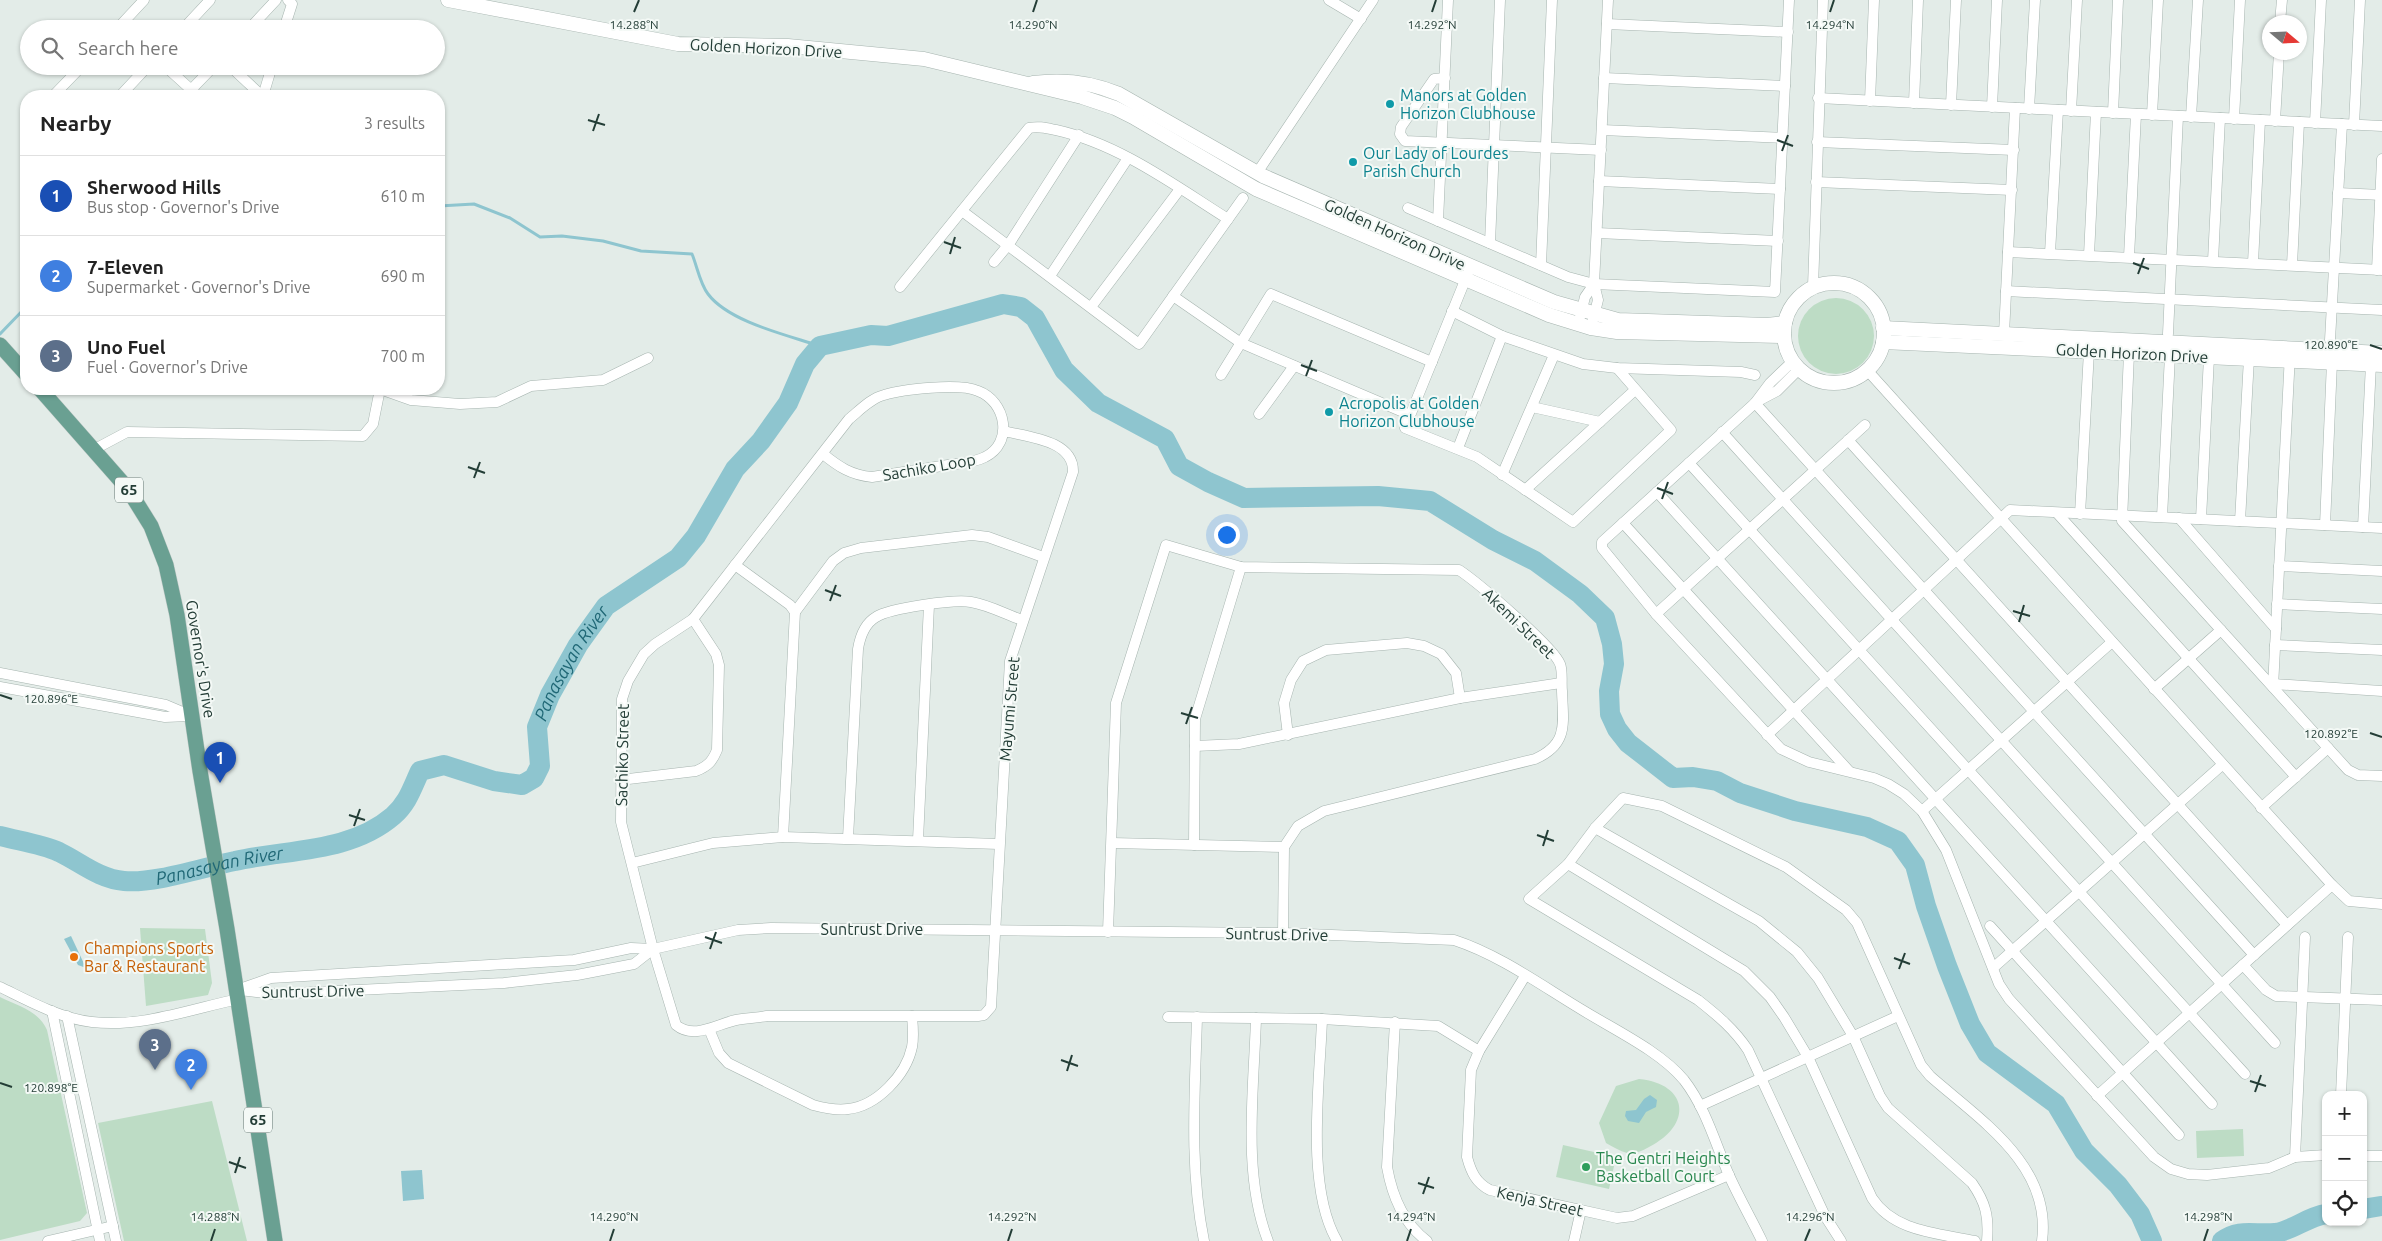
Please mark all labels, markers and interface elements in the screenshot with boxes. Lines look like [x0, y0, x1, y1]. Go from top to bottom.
north arrow [2262, 15, 2307, 60]
text: 14.288°N [609, 18, 659, 31]
text: 14.290°N [1008, 18, 1058, 31]
text: 14.292°N [1407, 18, 1457, 31]
text: 14.294°N [1805, 18, 1855, 31]
search box [20, 20, 445, 75]
icon: search [38, 34, 66, 62]
street label: Golden Horizon Drive [689, 35, 843, 61]
text: Search here [78, 37, 178, 59]
place label: Manors at Golden Horizon Clubhouse [1400, 86, 1536, 122]
marker: Manors at Golden Horizon Clubhouse [1384, 98, 1396, 110]
text: Nearby [40, 111, 111, 135]
text: 3 results [364, 114, 425, 132]
place label: Our Lady of Lourdes Parish Church [1363, 144, 1508, 180]
marker: Our Lady of Lourdes Parish Church [1347, 156, 1359, 168]
text: Sherwood Hills [87, 176, 221, 198]
text: 1 [51, 187, 61, 205]
text: 610 m [380, 187, 425, 205]
street label: Golden Horizon Drive [1322, 195, 1468, 273]
text: Bus stop · Governor's Drive [87, 198, 280, 216]
text: 7-Eleven [87, 256, 164, 278]
text: 2 [51, 267, 61, 285]
text: 690 m [380, 267, 425, 285]
text: Supermarket · Governor's Drive [87, 278, 311, 296]
text: Uno Fuel [87, 336, 166, 358]
text: 120.890°E [2304, 338, 2358, 351]
street label: Golden Horizon Drive [2055, 340, 2209, 366]
text: 3 [51, 347, 61, 365]
text: 700 m [380, 347, 425, 365]
text: Fuel · Governor's Drive [87, 358, 248, 376]
place label: Acropolis at Golden Horizon Clubhouse [1339, 394, 1479, 430]
marker: Acropolis at Golden Horizon Clubhouse [1323, 406, 1335, 418]
street label: Sachiko Loop [881, 450, 977, 484]
road number: 65 [115, 478, 143, 502]
your location [1214, 522, 1240, 548]
street label: Akemi Street [1479, 584, 1559, 662]
street label: Governor's Drive [183, 599, 219, 719]
water label: Panasayan River [530, 601, 613, 723]
street label: Mayumi Street [995, 655, 1023, 762]
text: 120.896°E [24, 692, 78, 705]
street label: Sachiko Street [612, 703, 632, 806]
text: 120.892°E [2304, 727, 2358, 740]
pin: 1 [204, 742, 236, 783]
water label: Panasayan River [154, 842, 285, 888]
street label: Suntrust Drive [821, 920, 923, 938]
street label: Suntrust Drive [1225, 924, 1329, 944]
place label: Champions Sports Bar & Restaurant [84, 939, 214, 975]
marker: Champions Sports Bar & Restaurant [68, 951, 80, 963]
street label: Suntrust Drive [261, 981, 365, 1001]
pin: 3 [139, 1029, 171, 1070]
pin: 2 [175, 1049, 207, 1090]
text: 120.898°E [24, 1081, 78, 1094]
map controls [2322, 1091, 2367, 1226]
button: + [2322, 1091, 2367, 1136]
road number: 65 [244, 1108, 272, 1132]
button: − [2322, 1136, 2367, 1181]
place label: The Gentri Heights Basketball Court [1596, 1149, 1731, 1185]
marker: The Gentri Heights Basketball Court [1580, 1161, 1592, 1173]
button: locate [2322, 1181, 2367, 1226]
street label: Kenja Street [1495, 1182, 1586, 1220]
text: 14.288°N [190, 1210, 240, 1223]
text: 14.290°N [589, 1210, 639, 1223]
text: 14.292°N [987, 1210, 1037, 1223]
text: 14.294°N [1386, 1210, 1436, 1223]
text: 14.296°N [1785, 1210, 1835, 1223]
text: 14.298°N [2183, 1210, 2233, 1223]

